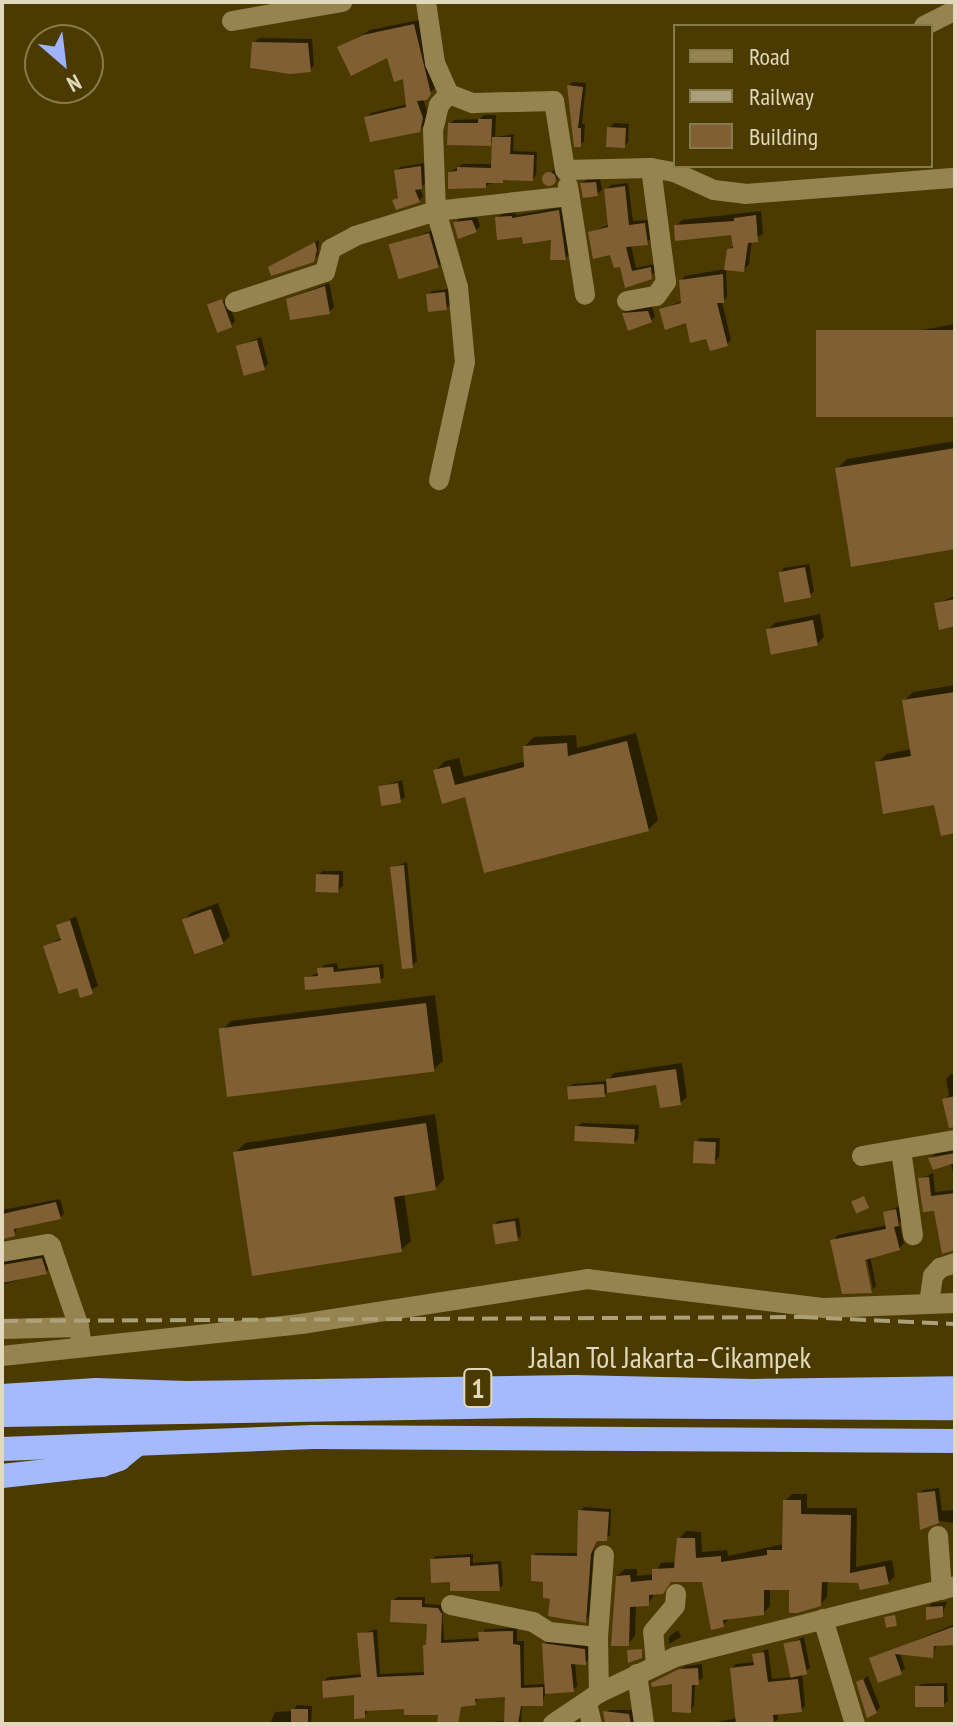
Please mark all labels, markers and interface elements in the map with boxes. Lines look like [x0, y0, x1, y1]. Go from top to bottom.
north arrow [24, 24, 104, 104]
legend [673, 24, 933, 168]
text: Road [749, 41, 790, 72]
text: N [63, 68, 86, 99]
text: Railway [749, 81, 814, 112]
text: Building [749, 121, 818, 152]
street label: Jalan Tol Jakarta–Cikampek [529, 1339, 811, 1375]
road number: 1 [462, 1364, 494, 1412]

